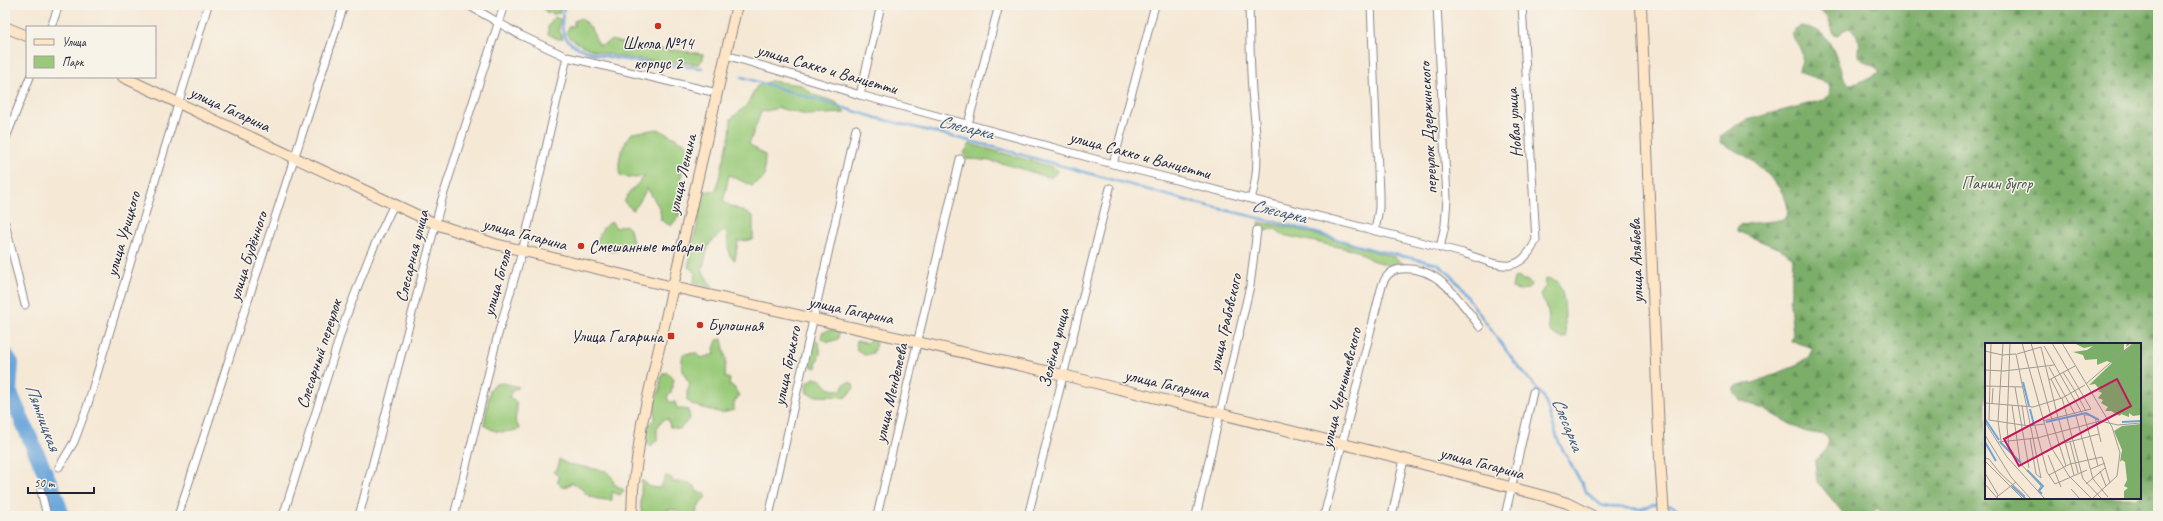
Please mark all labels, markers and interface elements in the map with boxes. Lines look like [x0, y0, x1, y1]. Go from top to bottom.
marker: Школа №14 корпус 2 [653, 21, 663, 31]
legend [26, 26, 156, 78]
place label: Школа №14 корпус 2 [623, 33, 696, 74]
text: Улица [62, 34, 87, 50]
street label: улица Сакко и Ванцетти [754, 39, 901, 100]
text: Парк [62, 54, 85, 70]
street label: переулок Дзержинского [1414, 59, 1443, 195]
street label: улица Гагарина [186, 81, 275, 137]
street label: Новая улица [1501, 86, 1527, 158]
water label: Слесарка [937, 110, 998, 145]
street label: улица Сакко и Ванцетти [1067, 126, 1214, 184]
street label: улица Ленина [662, 130, 702, 217]
park label: Панин бугор [1962, 173, 2034, 194]
street label: улица Урицкого [101, 188, 145, 280]
water label: Слесарка [1250, 194, 1311, 229]
street label: Слесарная улица [390, 206, 434, 304]
street label: улица Будённого [223, 207, 273, 304]
street label: улица Гагарина [480, 212, 571, 256]
street label: улица Алябьева [1624, 216, 1648, 305]
place label: Смешанные товары [589, 236, 704, 257]
marker: Смешанные товары [576, 241, 586, 251]
street label: улица Гоголя [477, 246, 517, 320]
street label: улица Грабовского [1203, 271, 1247, 375]
street label: улица Гагарина [806, 291, 897, 330]
street label: Слесарный переулок [292, 295, 347, 411]
street label: Зелёная улица [1034, 305, 1074, 390]
place label: Булошная [708, 315, 764, 336]
marker: Булошная [695, 320, 705, 330]
street label: улица Горького [768, 323, 806, 409]
street label: улица Чернышевского [1316, 325, 1366, 451]
place label: Улица Гагарина [571, 326, 665, 347]
marker: Улица Гагарина [666, 331, 676, 341]
street label: улица Менделеева [869, 340, 913, 446]
inset map [1985, 343, 2141, 499]
street label: улица Гагарина [1122, 364, 1213, 404]
water label: Пятницкая [20, 381, 67, 456]
water label: Слесарка [1547, 394, 1590, 456]
street label: улица Гагарина [1437, 441, 1528, 485]
scale bar [28, 469, 94, 495]
text: 50 m [34, 475, 56, 491]

